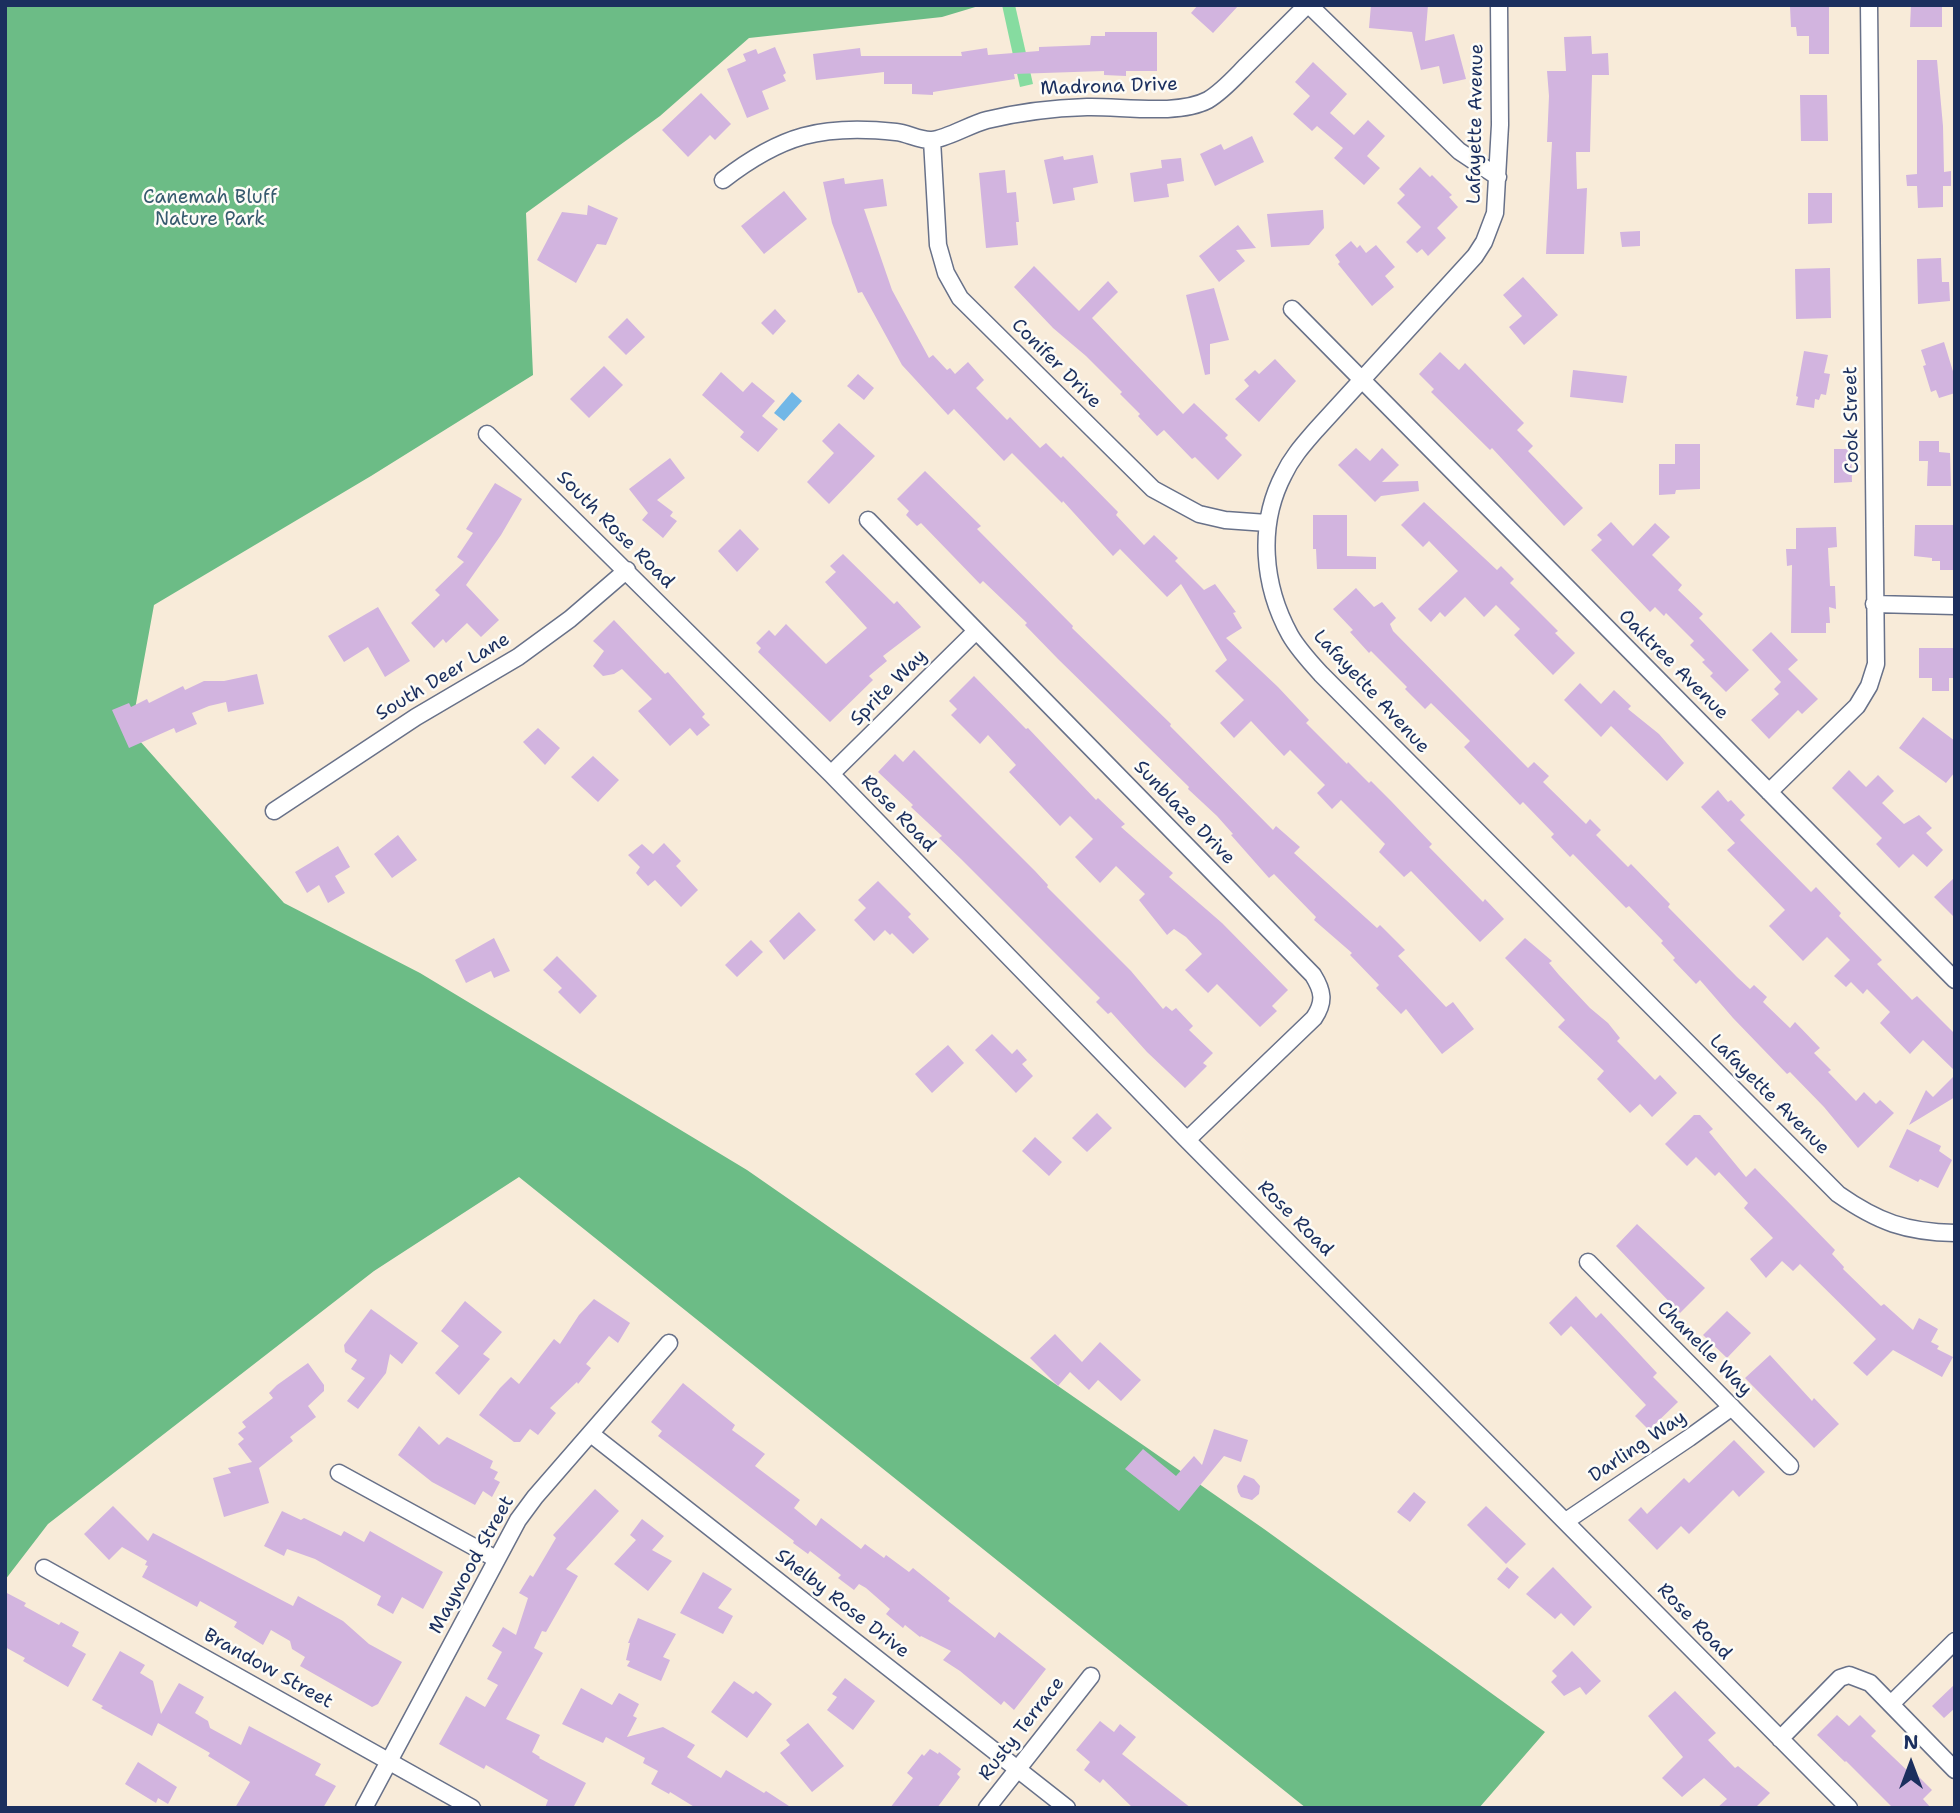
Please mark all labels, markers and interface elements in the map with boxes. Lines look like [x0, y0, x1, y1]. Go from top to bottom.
street label: Lafayette Avenue [1463, 44, 1489, 204]
street label: Madrona Drive [1040, 73, 1178, 101]
park label: Canemah Bluff Nature Park [143, 187, 277, 231]
street label: Conifer Drive [1006, 314, 1106, 414]
street label: Cook Street [1840, 366, 1864, 474]
street label: South Rose Road [551, 466, 679, 594]
street label: Oaktree Avenue [1613, 605, 1733, 725]
street label: Lafayette Avenue [1308, 626, 1434, 758]
street label: South Deer Lane [372, 628, 514, 726]
street label: Sprite Way [846, 645, 932, 731]
street label: Sunblaze Drive [1129, 756, 1239, 870]
street label: Rose Road [856, 771, 940, 857]
street label: Lafayette Avenue [1704, 1030, 1834, 1160]
street label: Rose Road [1252, 1176, 1338, 1262]
street label: Chanelle Way [1652, 1297, 1756, 1401]
street label: Darling Way [1585, 1406, 1691, 1488]
street label: Maywood Street [425, 1492, 519, 1638]
street label: Shelby Rose Drive [770, 1545, 914, 1663]
street label: Rose Road [1652, 1579, 1736, 1665]
street label: Brandow Street [199, 1624, 337, 1714]
street label: Rusty Terrace [974, 1673, 1070, 1785]
north arrow [1876, 1729, 1946, 1799]
text: N [1903, 1730, 1919, 1755]

